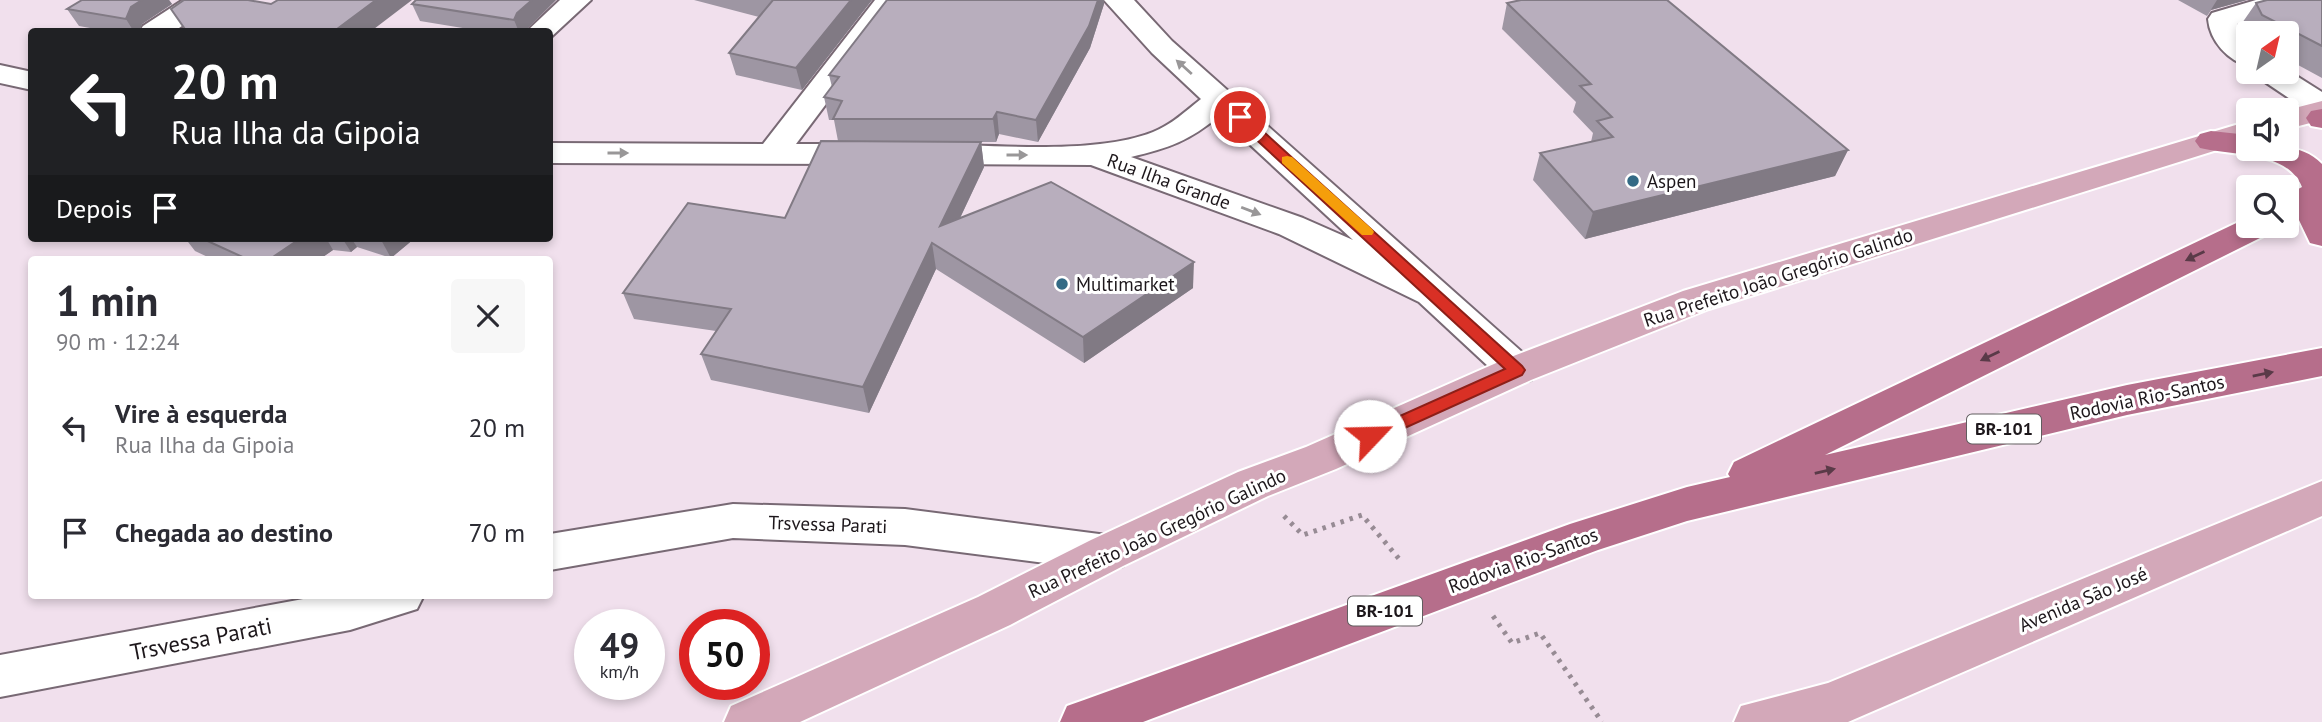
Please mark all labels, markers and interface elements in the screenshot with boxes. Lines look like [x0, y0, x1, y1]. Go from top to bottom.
north arrow [2236, 21, 2300, 84]
map controls [2236, 21, 2299, 238]
text: 20 m [171, 49, 278, 113]
icon: left [56, 56, 147, 147]
one-way arrow [1175, 59, 1193, 75]
pin [1210, 87, 1270, 147]
icon: arrive [1221, 98, 1259, 136]
button: sound [2236, 98, 2299, 161]
text: Rua Ilha da Gipoia [171, 111, 421, 153]
one-way arrow [607, 147, 629, 159]
street label: Rua Ilha Grande [1104, 148, 1234, 214]
one-way arrow [1006, 149, 1028, 161]
place label: Aspen [1647, 169, 1696, 193]
marker: Aspen [1625, 173, 1641, 189]
button: search [2236, 175, 2299, 238]
icon: arrive [146, 189, 184, 227]
text: Depois [56, 192, 132, 225]
one-way arrow [1241, 205, 1262, 216]
street label: Rua Prefeito João Gregório Galindo [1640, 222, 1916, 332]
one-way arrow [2185, 250, 2205, 261]
place label: Multimarket [1076, 272, 1175, 296]
text: 1 min [56, 273, 158, 328]
marker: Multimarket [1054, 276, 1070, 292]
button: close [451, 279, 525, 353]
text: 90 m · 12:24 [56, 327, 180, 356]
one-way arrow [1980, 350, 2000, 361]
one-way arrow [2252, 368, 2274, 379]
street label: Rodovia Rio-Santos [2068, 369, 2226, 425]
text: Vire à esquerda [115, 397, 287, 430]
position arrow [1333, 399, 1407, 473]
icon: left [56, 409, 94, 447]
text: 20 m [469, 411, 525, 444]
road number: BR-101 [1967, 414, 2041, 444]
text: Rua Ilha da Gipoia [115, 430, 294, 459]
street label: Rua Prefeito João Gregório Galindo [1024, 463, 1290, 603]
one-way arrow [1815, 465, 1837, 476]
street label: Trsvessa Parati [768, 510, 888, 538]
icon: arrive [56, 514, 94, 552]
text: Chegada ao destino [115, 516, 333, 549]
text: 70 m [469, 516, 525, 549]
street label: Rodovia Rio-Santos [1445, 522, 1601, 598]
street label: Avenida São José [2015, 561, 2151, 637]
road number: BR-101 [1348, 596, 1422, 626]
speed limit sign: 50 [679, 609, 770, 700]
street label: Trsvessa Parati [127, 611, 274, 666]
text: 49 [600, 622, 639, 668]
text: km/h [600, 660, 639, 683]

